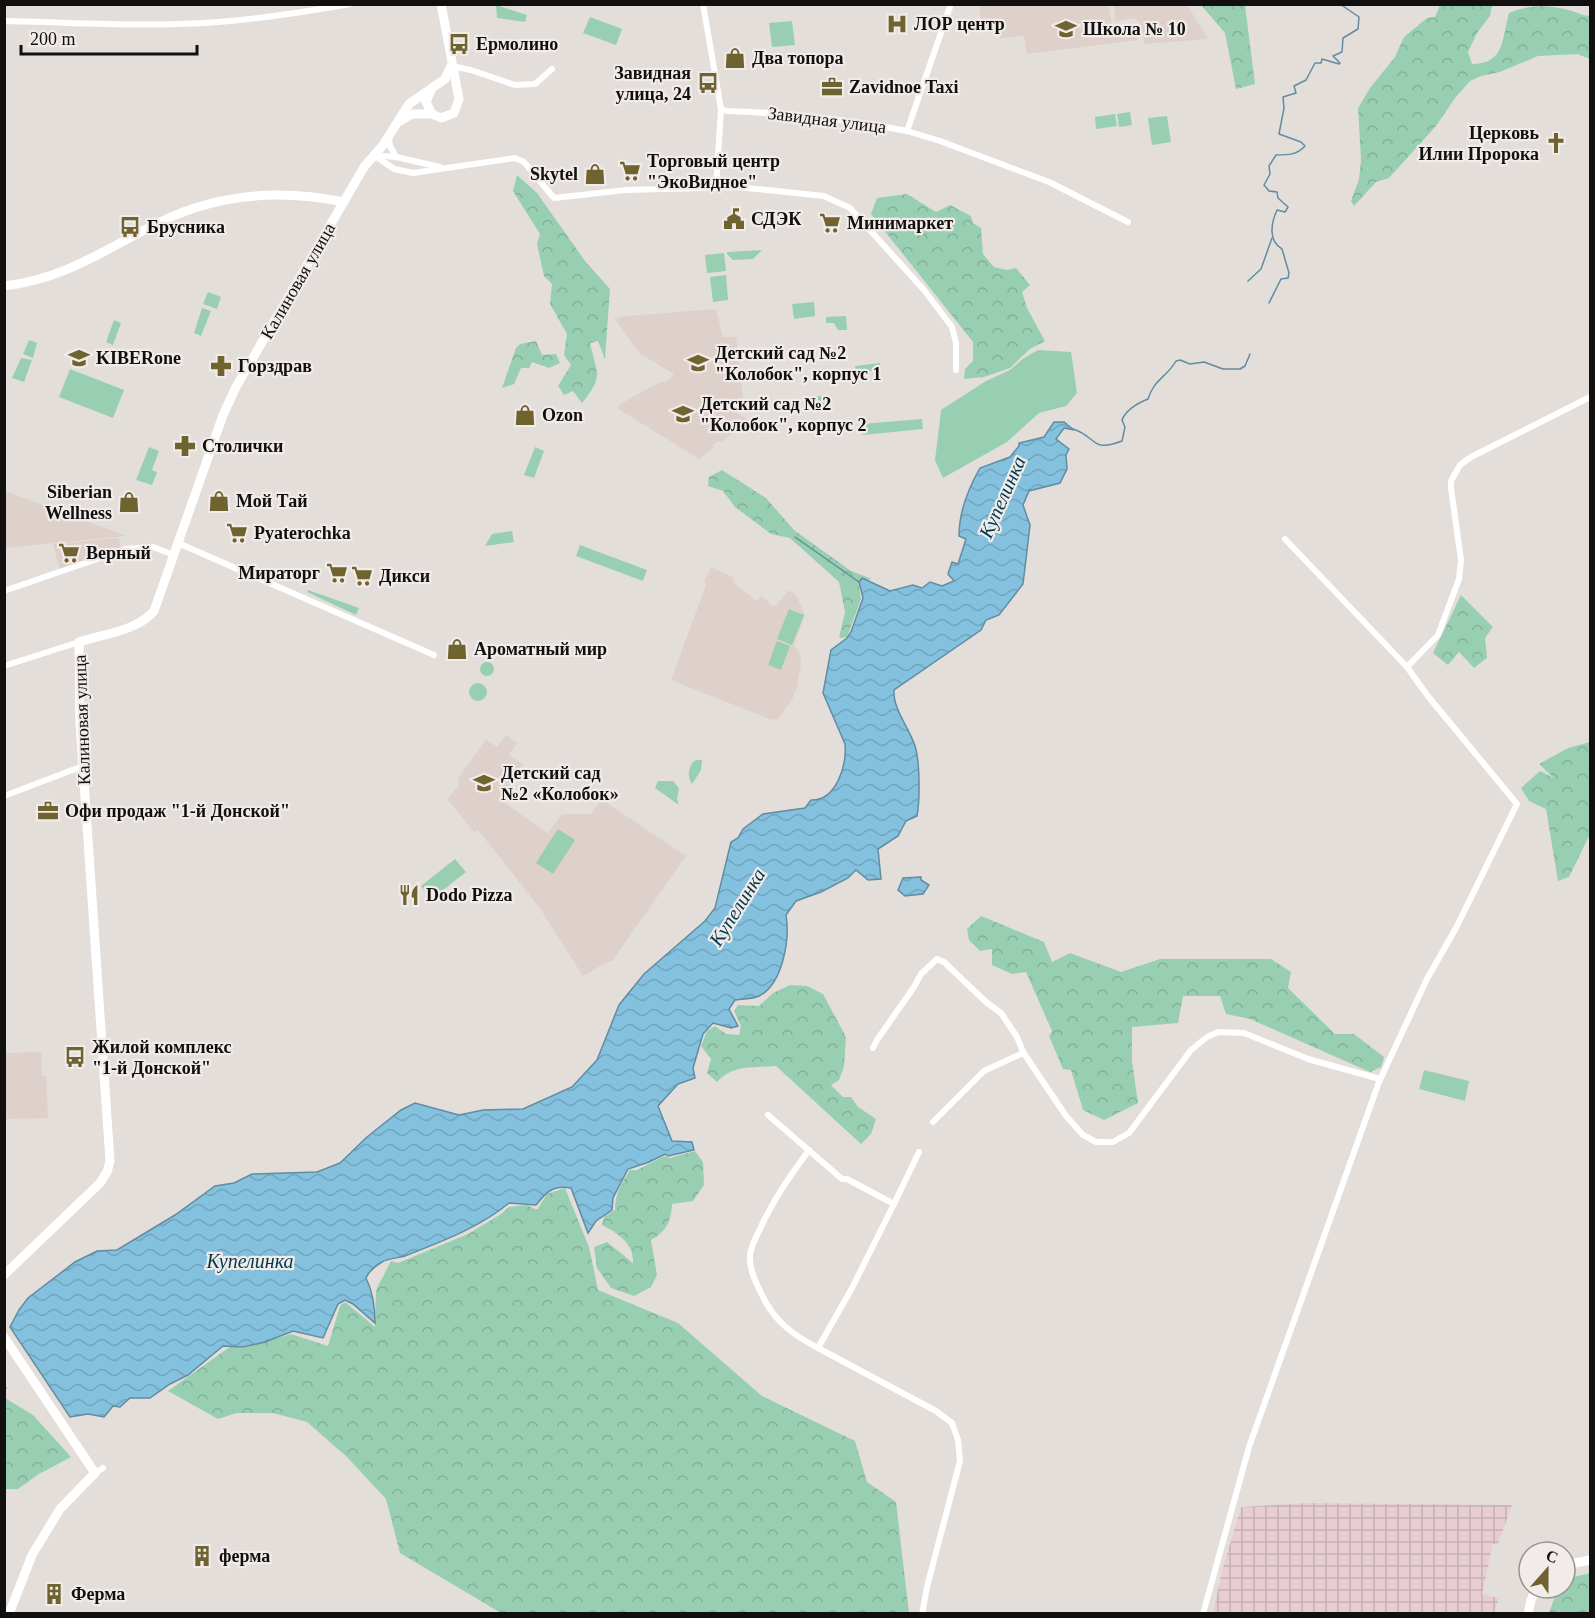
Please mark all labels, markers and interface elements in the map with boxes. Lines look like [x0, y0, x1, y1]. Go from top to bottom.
hospital icon: ЛОР центр [885, 12, 909, 36]
place label: ЛОР центр [914, 14, 1005, 34]
school or university icon: Школа № 10 [1054, 17, 1078, 41]
scale bar [21, 18, 196, 56]
place label: Школа № 10 [1083, 19, 1186, 39]
text: 200 m [30, 29, 76, 49]
bus stop icon: Ермолино [447, 32, 471, 56]
place label: Ермолино [476, 34, 558, 54]
shop icon: Два топора [723, 46, 747, 70]
place label: Два топора [752, 48, 844, 68]
place label: Завидная улица, 24 [614, 63, 691, 104]
bus stop icon: Завидная улица, 24 [696, 71, 720, 95]
office icon: Zavidnoe Taxi [820, 75, 844, 99]
place label: Zavidnoe Taxi [849, 77, 959, 97]
street label: Завидная улица [767, 103, 887, 137]
place label: Церковь Илии Пророка [1419, 123, 1539, 164]
church icon: Церковь Илии Пророка [1544, 131, 1568, 155]
place label: Торговый центр "ЭкоВидное" [647, 151, 780, 192]
supermarket icon: Торговый центр "ЭкоВидное" [618, 159, 642, 183]
shop icon: Skytel [583, 162, 607, 186]
place label: Skytel [530, 164, 578, 184]
public building icon: СДЭК [722, 207, 746, 231]
place label: СДЭК [751, 209, 801, 229]
supermarket icon: Минимаркет [818, 211, 842, 235]
place label: Минимаркет [847, 213, 953, 233]
bus stop icon: Брусника [118, 215, 142, 239]
place label: Брусника [147, 217, 225, 237]
street label: Калиновая улица [257, 219, 339, 343]
place label: Детский сад №2 "Колобок", корпус 1 [715, 343, 882, 384]
school or university icon: KIBERone [67, 346, 91, 370]
place label: KIBERone [96, 348, 181, 368]
school or university icon: Детский сад №2 "Колобок", корпус 1 [686, 351, 710, 375]
pharmacy icon: Горздрав [209, 354, 233, 378]
place label: Горздрав [238, 356, 312, 376]
place label: Детский сад №2 "Колобок", корпус 2 [700, 394, 867, 435]
school or university icon: Детский сад №2 "Колобок", корпус 2 [671, 402, 695, 426]
shop icon: Ozon [513, 403, 537, 427]
place label: Ozon [542, 405, 583, 425]
pharmacy icon: Столички [173, 434, 197, 458]
place label: Столички [202, 436, 284, 456]
water label: Купелинка [974, 453, 1031, 543]
place label: Siberian Wellness [45, 482, 112, 523]
shop icon: Мой Тай [207, 489, 231, 513]
shop icon: Siberian Wellness [117, 490, 141, 514]
place label: Мой Тай [236, 491, 308, 511]
supermarket icon: Pyaterochka [225, 521, 249, 545]
place label: Pyaterochka [254, 523, 351, 543]
supermarket icon: Верный [57, 541, 81, 565]
place label: Верный [86, 543, 151, 563]
supermarket icon: Мираторг [325, 561, 349, 585]
place label: Мираторг [238, 563, 320, 583]
supermarket icon: Дикси [350, 564, 374, 588]
place label: Дикси [379, 566, 430, 586]
shop icon: Ароматный мир [445, 637, 469, 661]
place label: Ароматный мир [474, 639, 607, 659]
street label: Калиновая улица [70, 654, 94, 786]
place label: Детский сад №2 «Колобок» [501, 763, 619, 804]
school or university icon: Детский сад №2 «Колобок» [472, 771, 496, 795]
office icon: Офи продаж "1-й Донской" [36, 799, 60, 823]
place label: Офи продаж "1-й Донской" [65, 801, 290, 821]
water label: Купелинка [704, 864, 770, 951]
restaurant icon: Dodo Pizza [397, 883, 421, 907]
place label: Dodo Pizza [426, 885, 512, 905]
place label: Жилой комплекс "1-й Донской" [92, 1037, 232, 1078]
bus stop icon: Жилой комплекс "1-й Донской" [63, 1045, 87, 1069]
water label: Купелинка [205, 1250, 294, 1273]
north arrow [1517, 1540, 1577, 1600]
building icon: ферма [190, 1544, 214, 1568]
place label: ферма [219, 1546, 270, 1566]
text: С [1544, 1546, 1561, 1566]
building icon: Ферма [42, 1582, 66, 1606]
place label: Ферма [71, 1584, 125, 1604]

